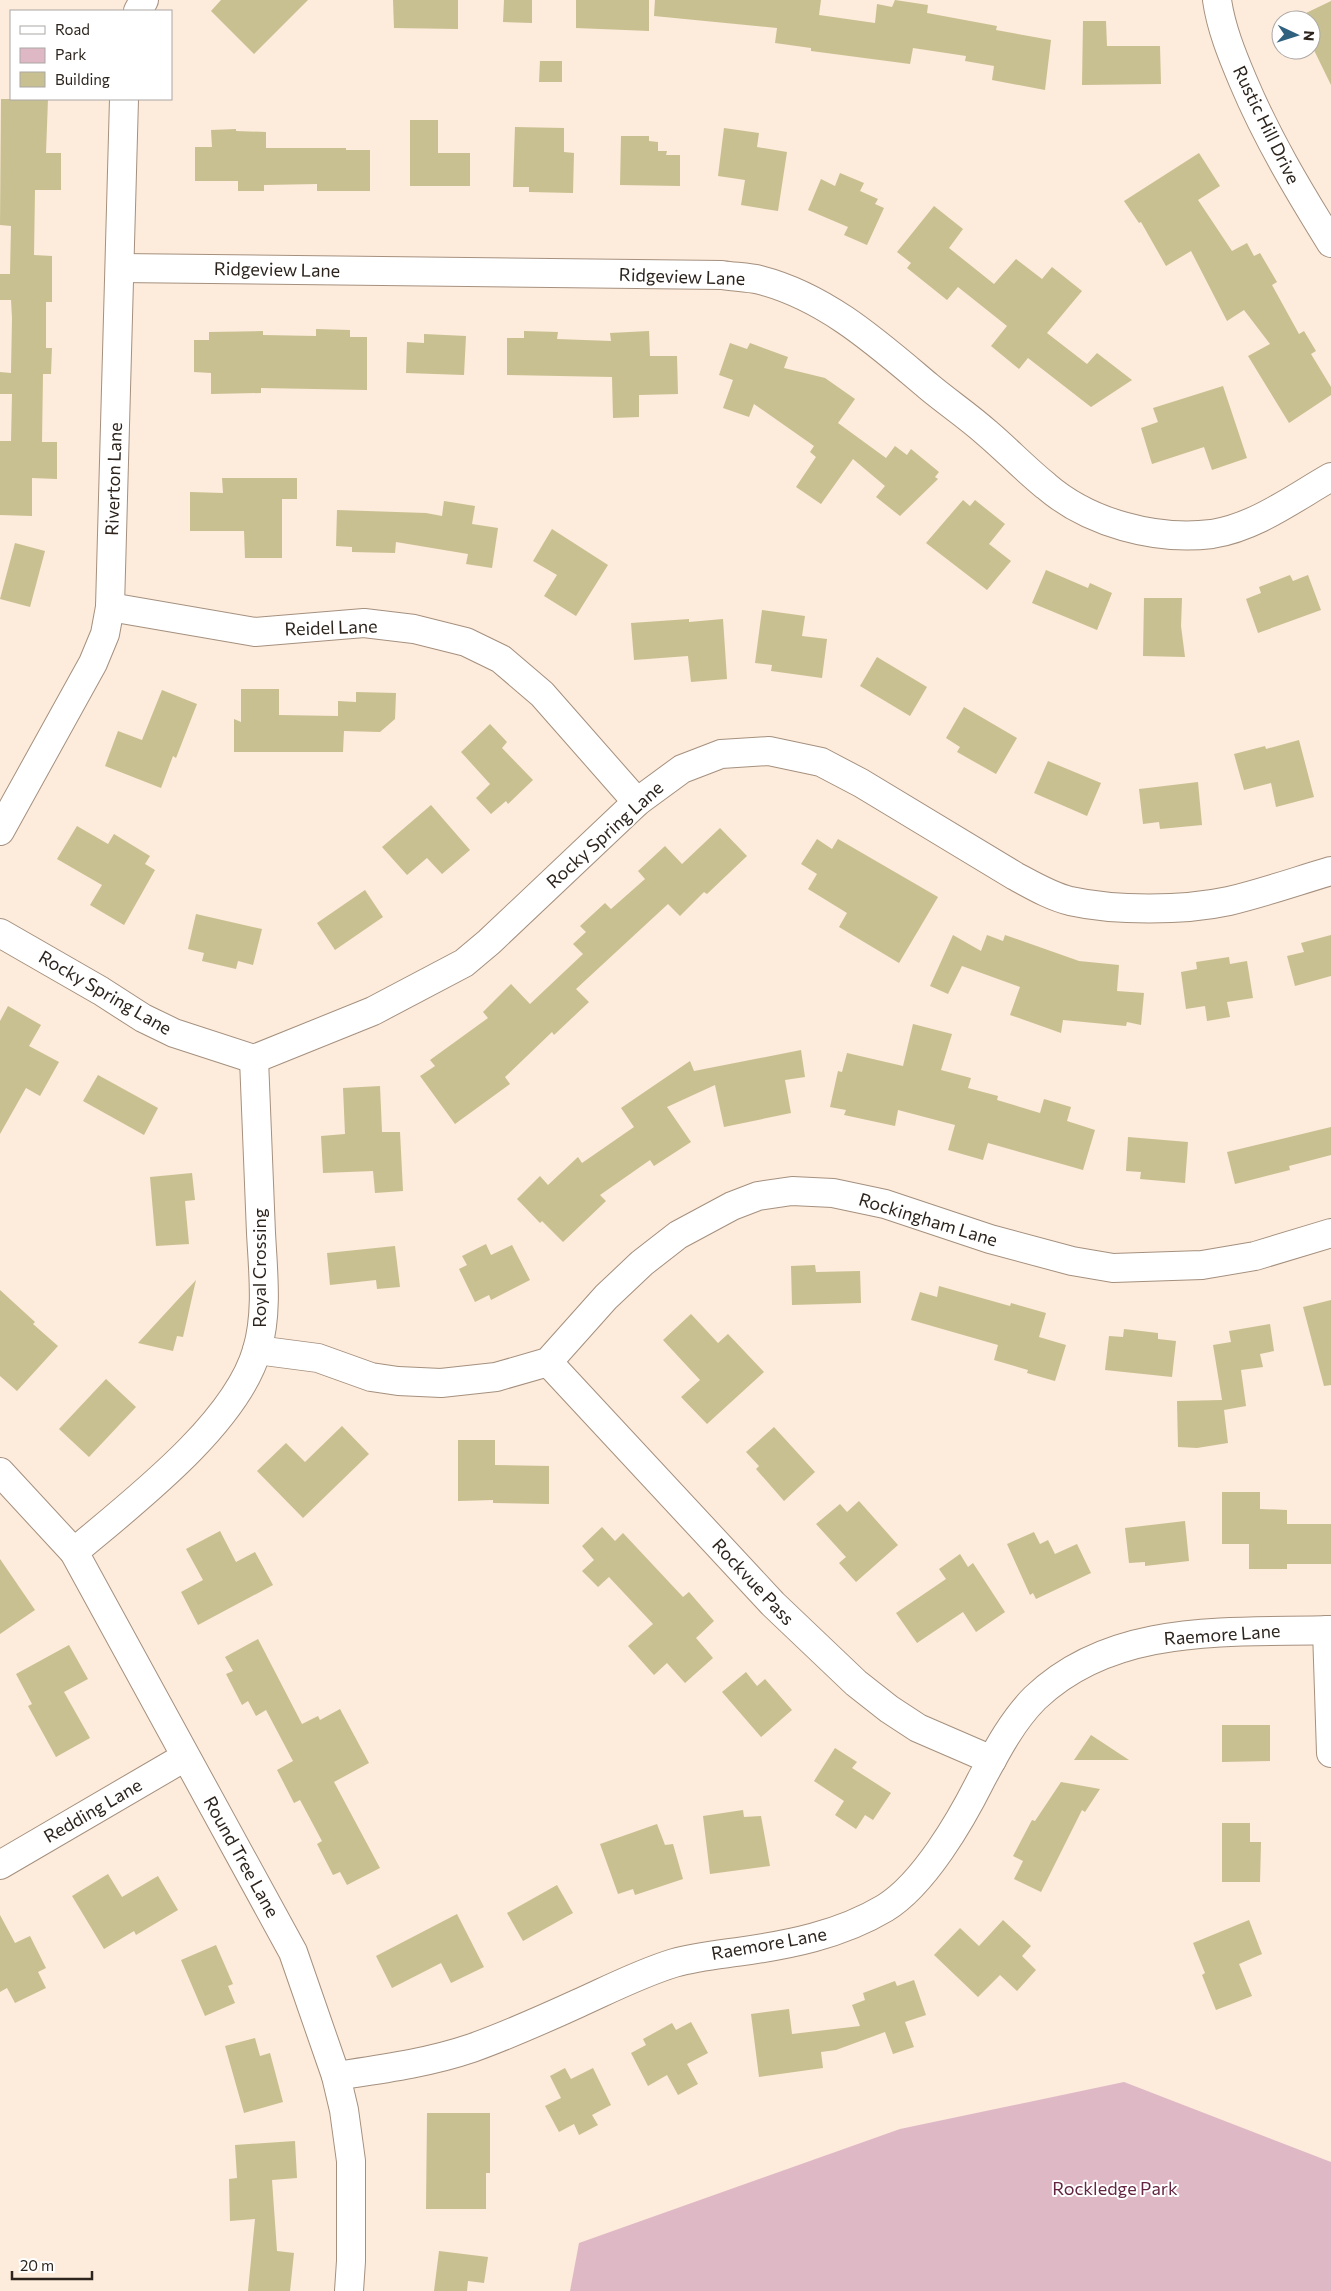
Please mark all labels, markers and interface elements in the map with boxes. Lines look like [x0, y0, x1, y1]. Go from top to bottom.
legend [10, 10, 172, 100]
north arrow [1271, 10, 1321, 60]
text: Road [55, 20, 90, 38]
text: N [1301, 30, 1318, 42]
text: Park [55, 45, 86, 63]
street label: Rustic Hill Drive [1229, 62, 1305, 187]
text: Building [55, 70, 110, 88]
street label: Ridgeview Lane [214, 257, 340, 281]
street label: Ridgeview Lane [618, 263, 746, 289]
street label: Riverton Lane [100, 422, 126, 536]
street label: Reidel Lane [284, 614, 378, 640]
street label: Rocky Spring Lane [541, 776, 667, 893]
street label: Rocky Spring Lane [35, 945, 176, 1039]
street label: Rockingham Lane [856, 1187, 1000, 1251]
street label: Royal Crossing [248, 1208, 270, 1328]
street label: Rockvue Pass [708, 1534, 799, 1629]
street label: Raemore Lane [1163, 1619, 1281, 1649]
street label: Redding Lane [40, 1773, 145, 1847]
street label: Round Tree Lane [199, 1792, 284, 1921]
street label: Raemore Lane [709, 1922, 828, 1964]
park label: Rockledge Park [1052, 2177, 1178, 2199]
scale bar [12, 2248, 92, 2280]
text: 20 m [20, 2256, 54, 2274]

